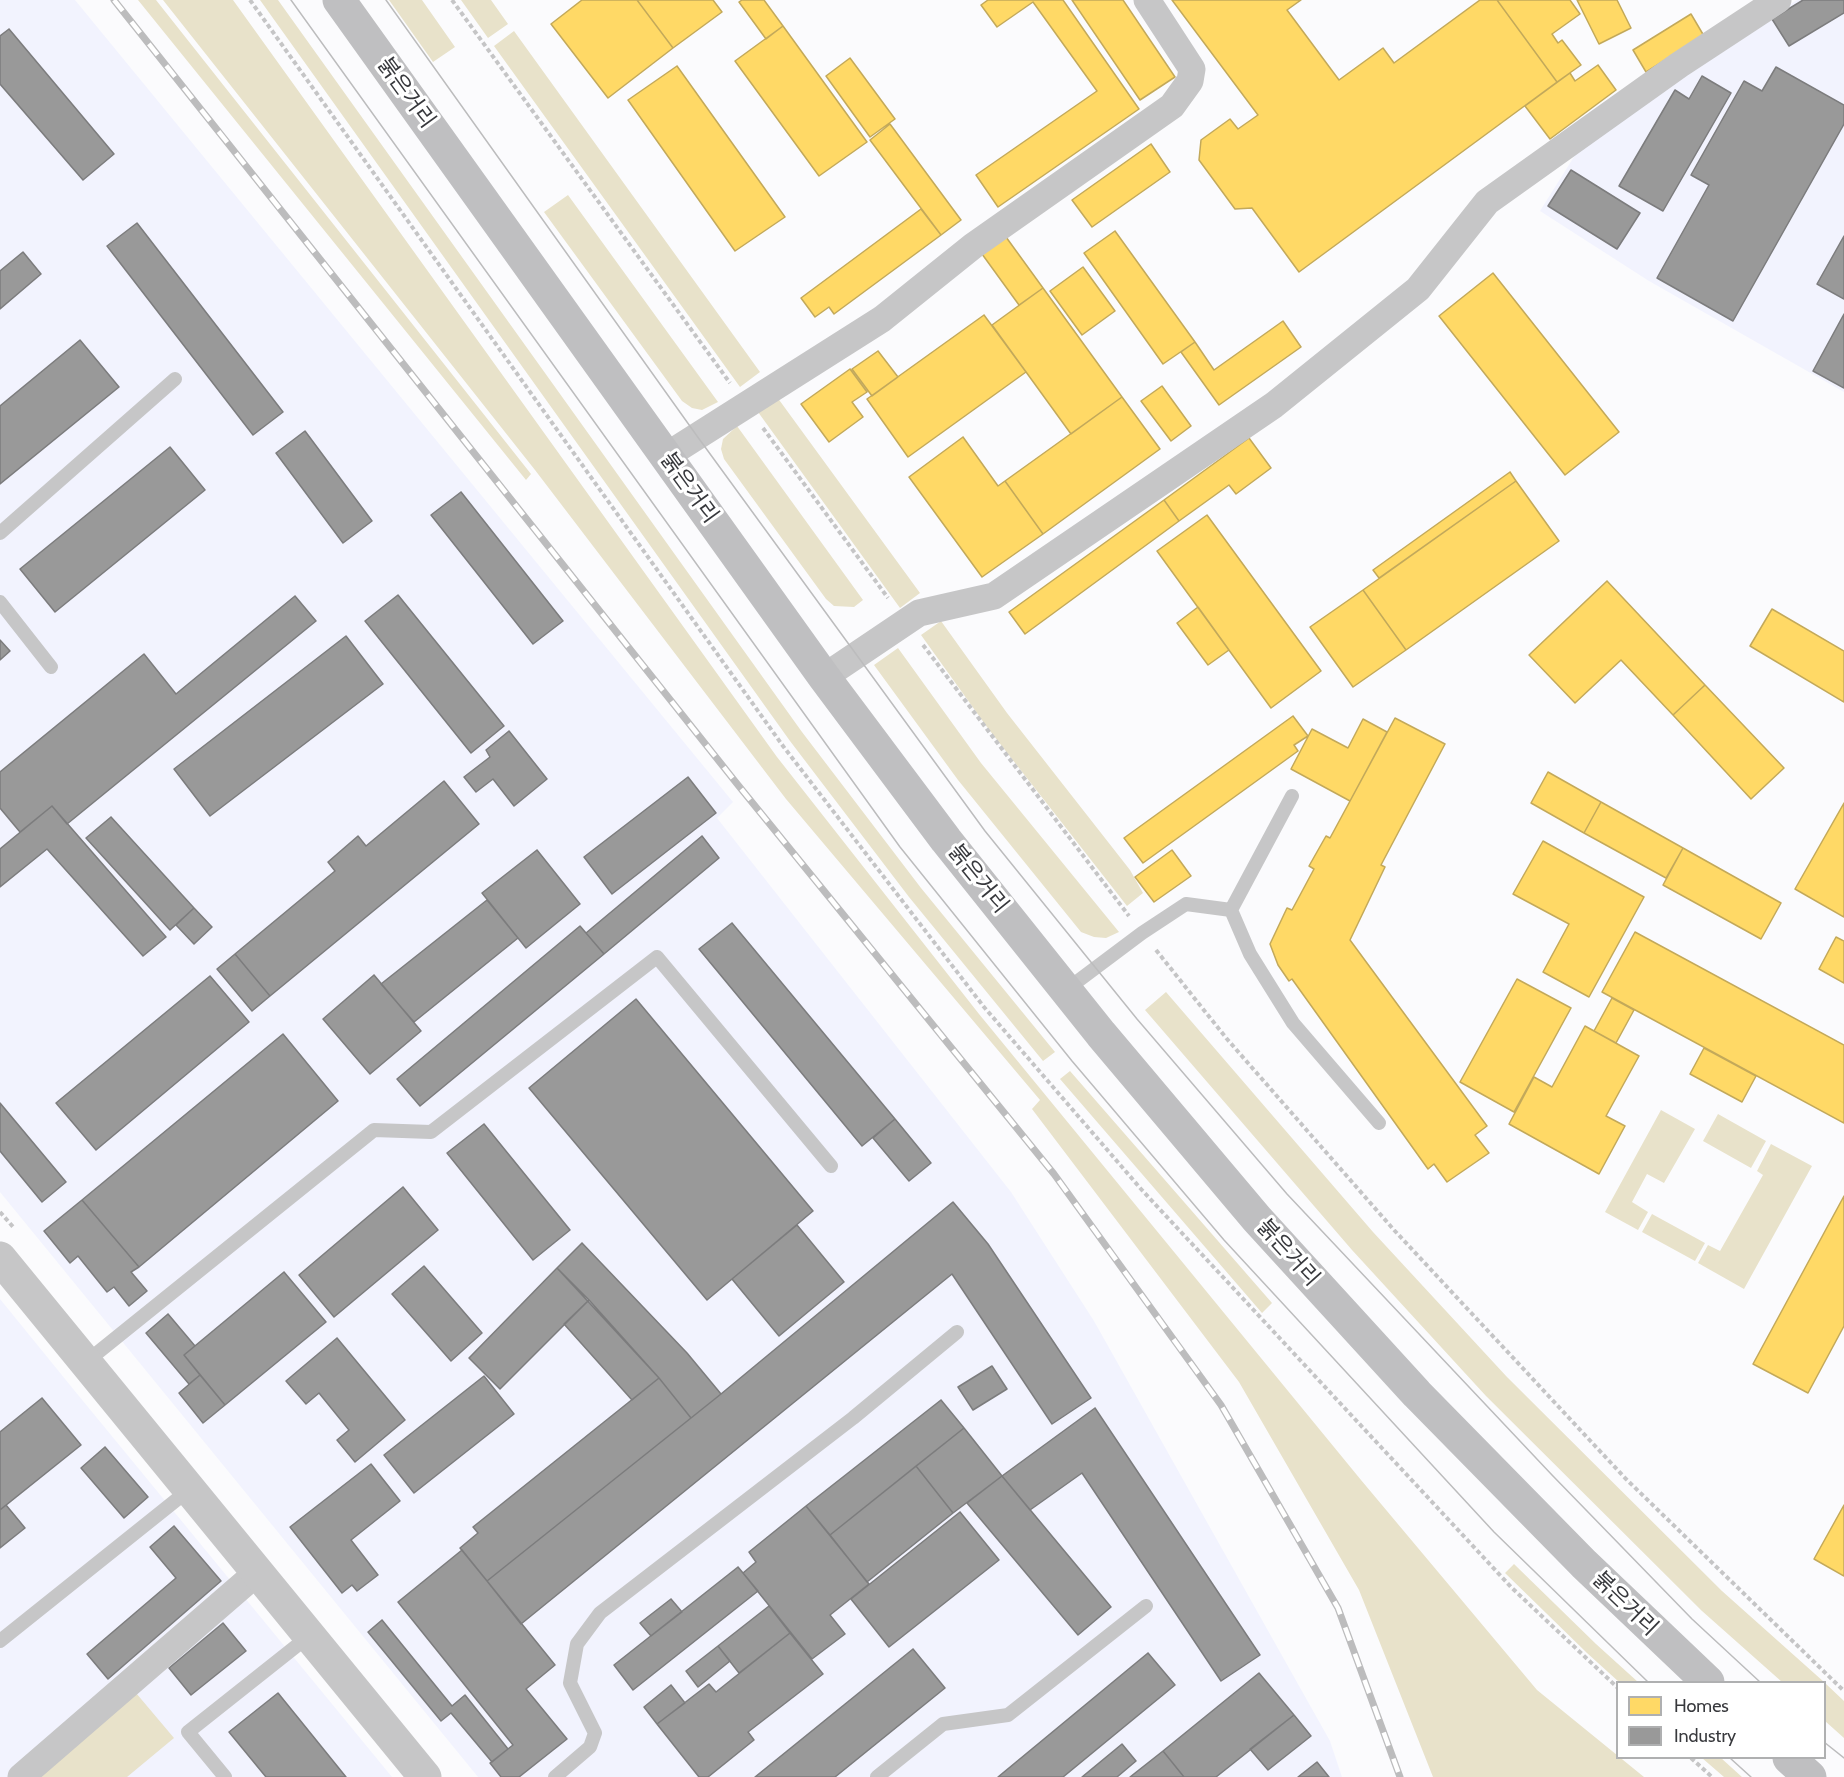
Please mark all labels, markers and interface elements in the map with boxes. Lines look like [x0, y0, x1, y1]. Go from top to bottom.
street label: 붉은거리 [372, 52, 440, 134]
street label: 붉은거리 [655, 447, 723, 529]
street label: 붉은거리 [942, 839, 1014, 919]
street label: 붉은거리 [1251, 1214, 1325, 1292]
street label: 붉은거리 [1587, 1566, 1663, 1642]
legend [1616, 1681, 1826, 1759]
text: Homes [1674, 1695, 1729, 1717]
text: Industry [1674, 1725, 1736, 1747]

